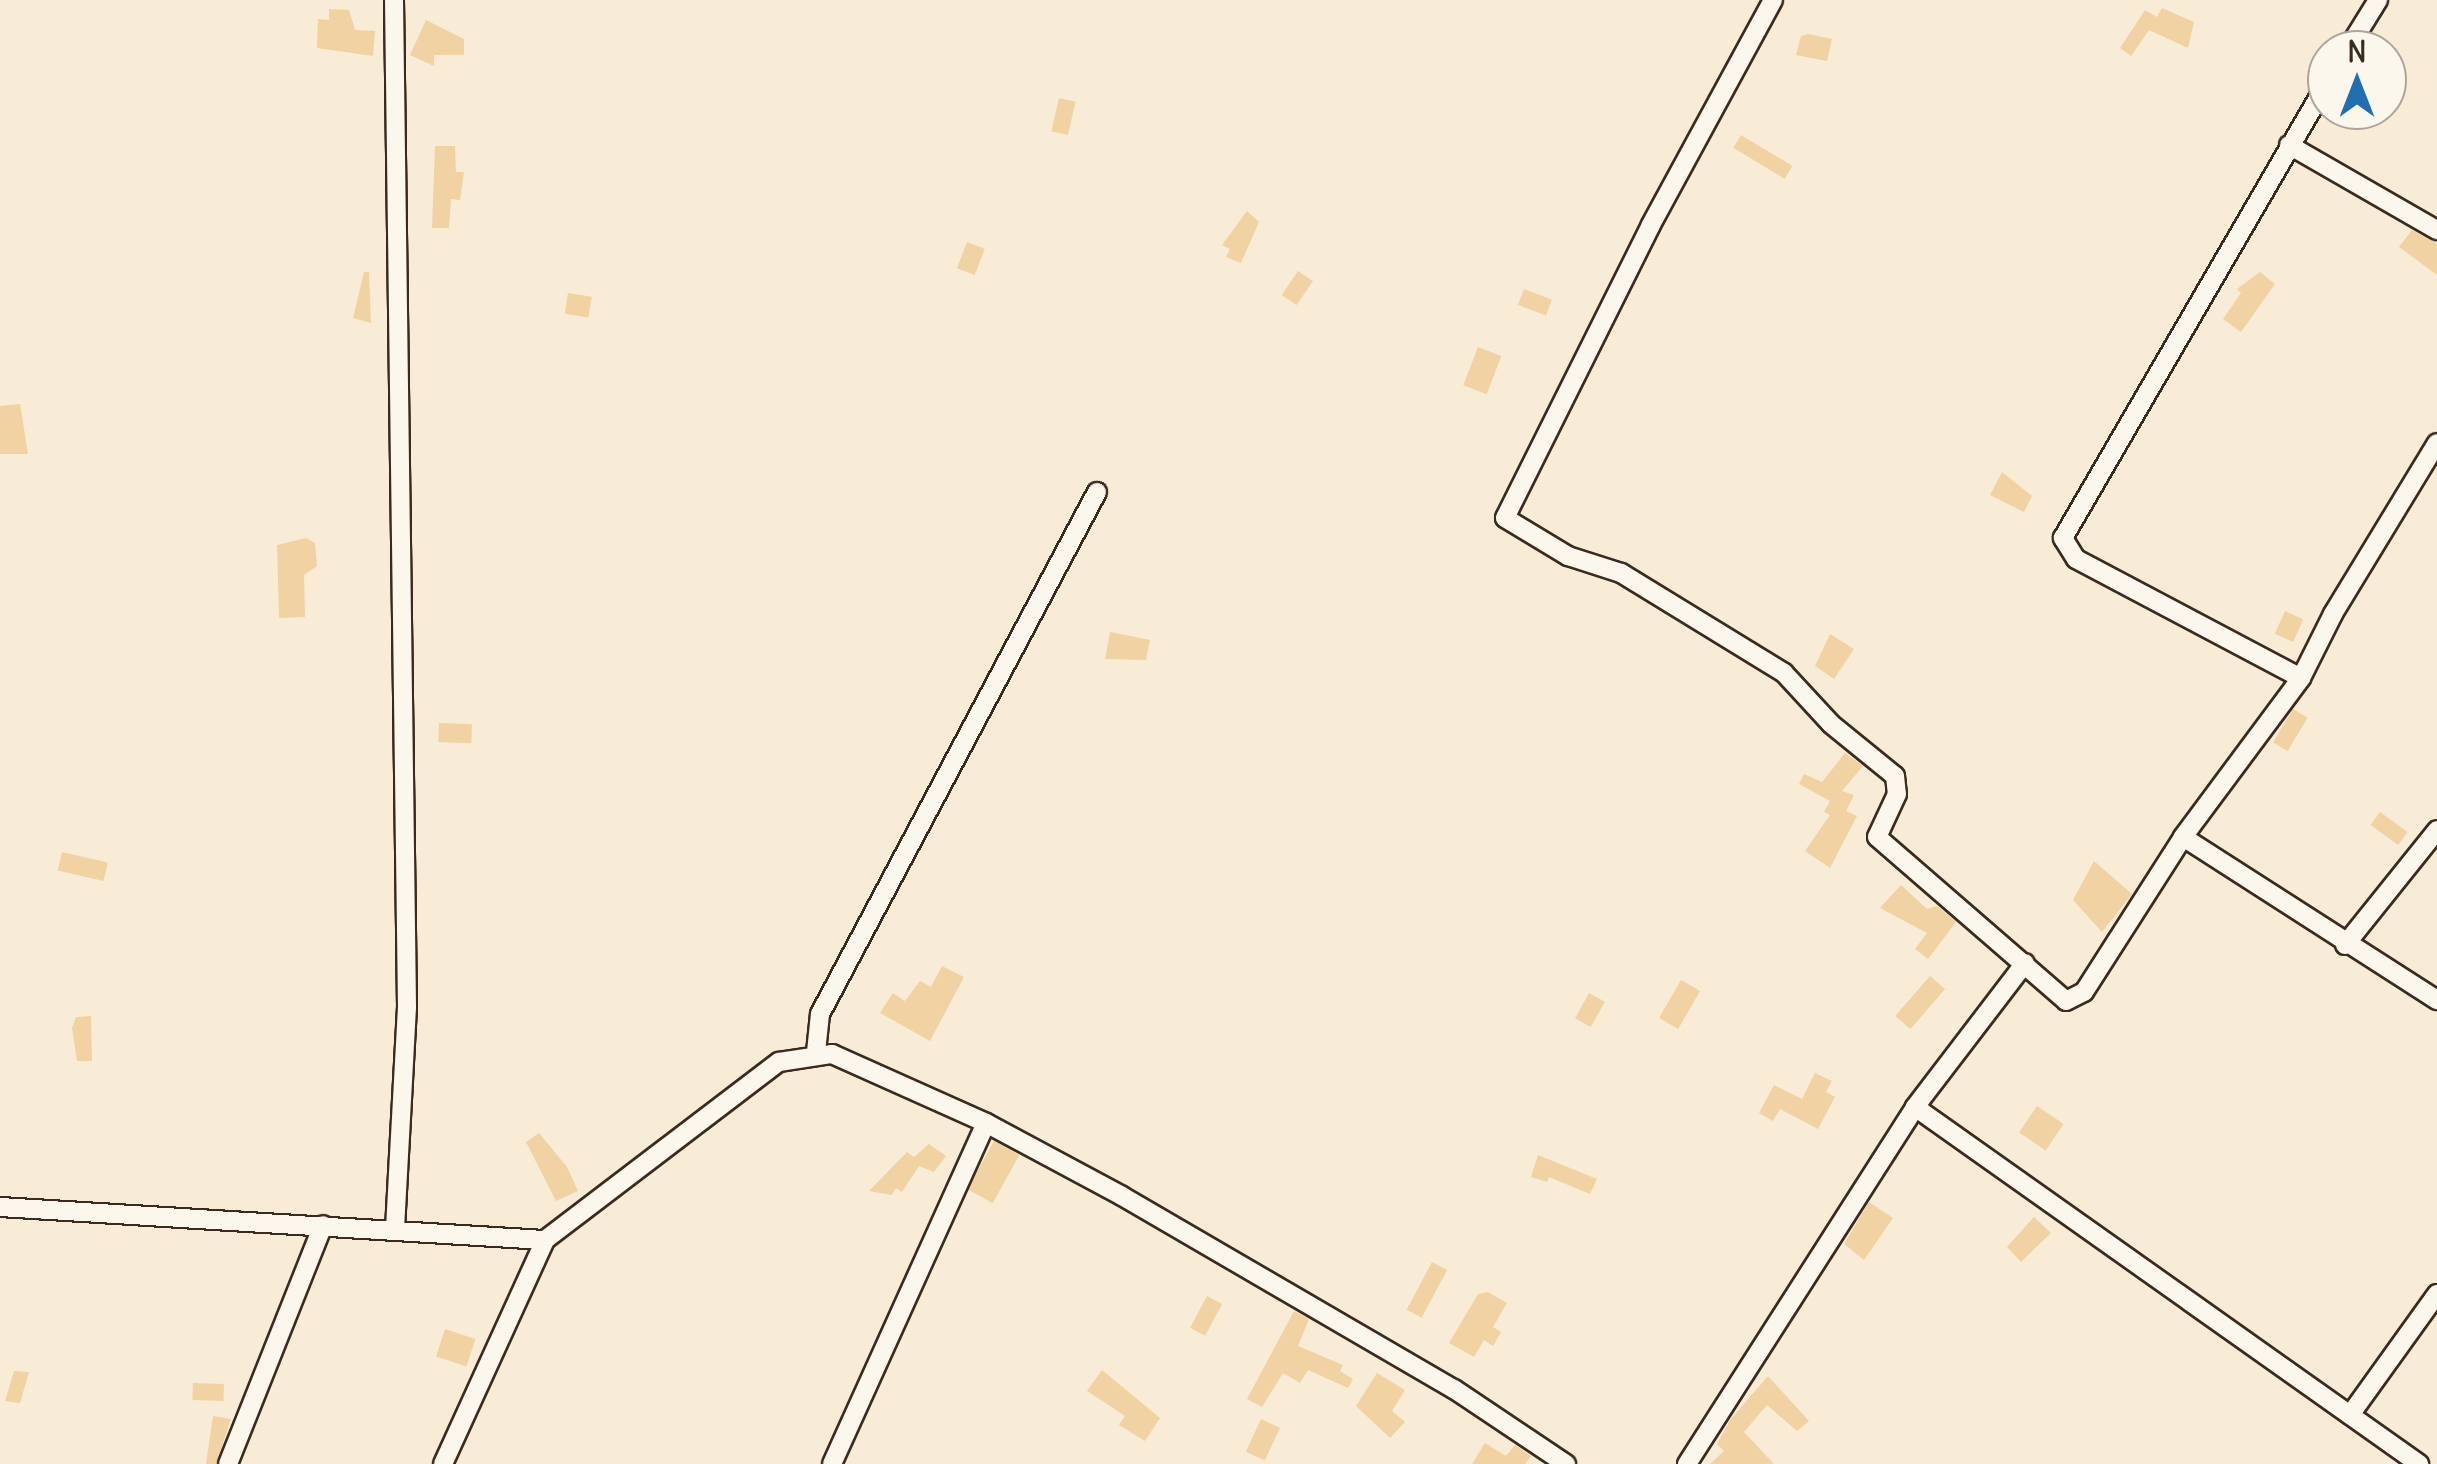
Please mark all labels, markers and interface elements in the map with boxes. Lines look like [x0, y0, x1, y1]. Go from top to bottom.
north arrow [2307, 30, 2407, 130]
text: N [2347, 34, 2367, 70]

